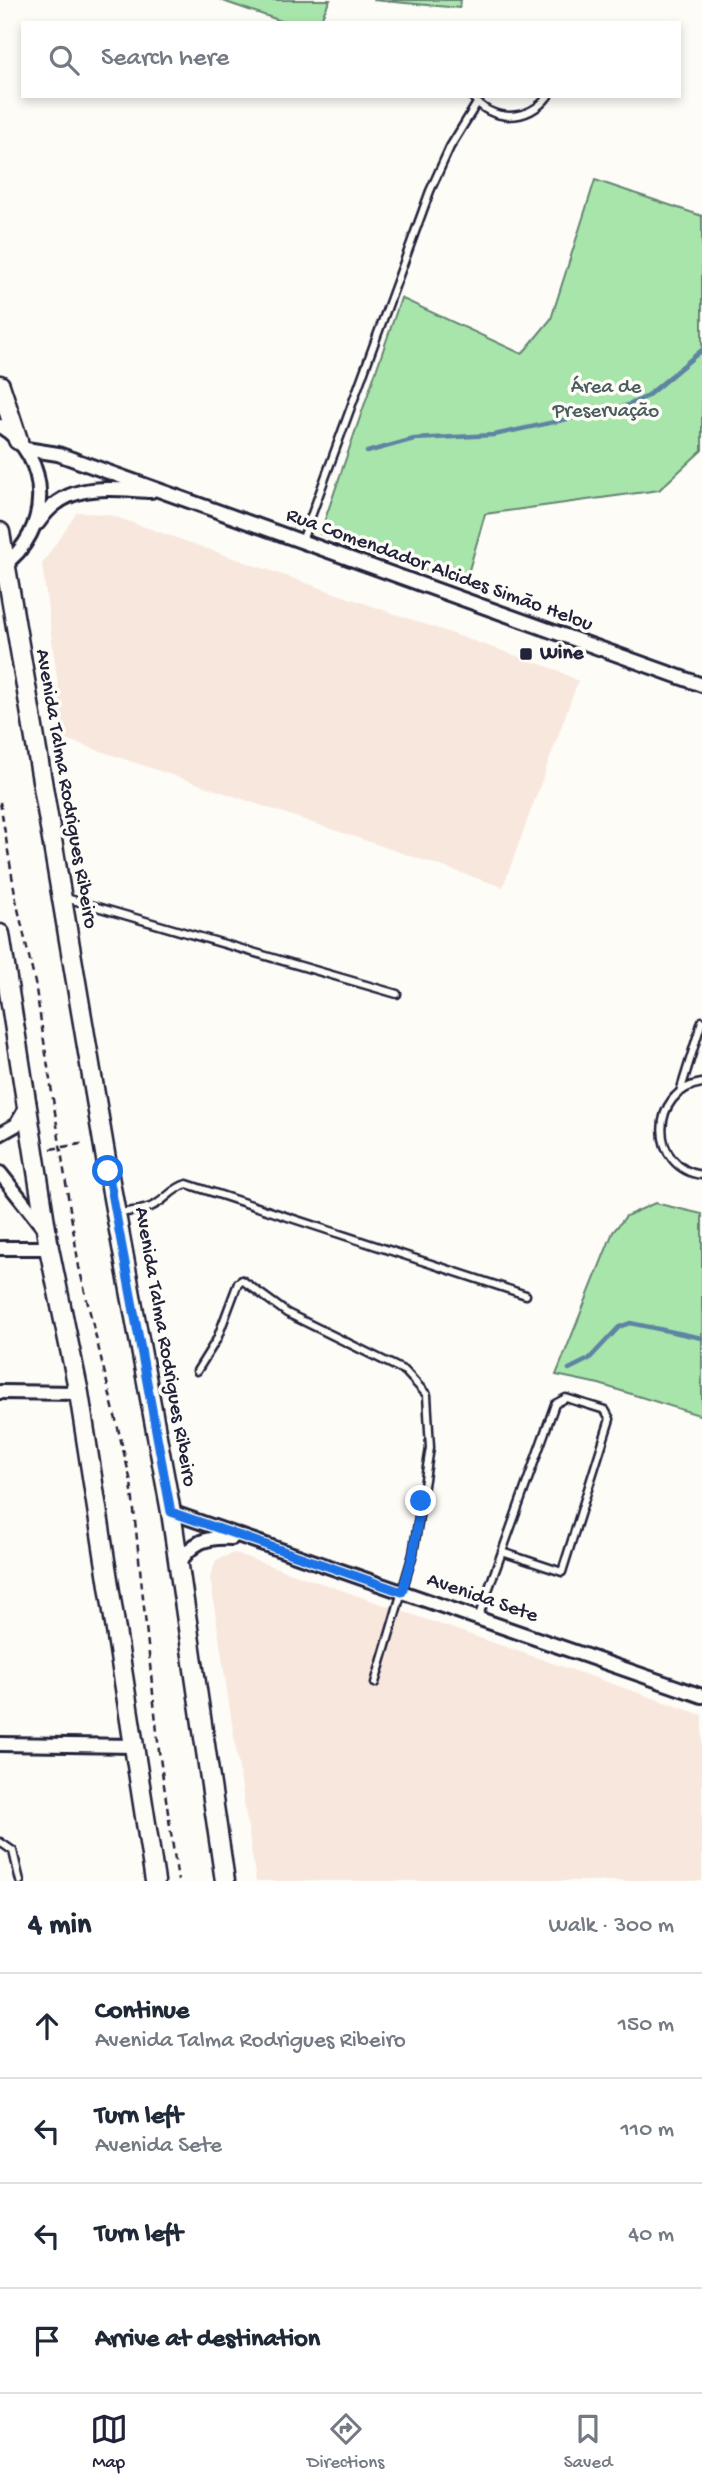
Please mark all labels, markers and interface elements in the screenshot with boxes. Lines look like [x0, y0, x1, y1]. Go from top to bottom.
search box [21, 21, 681, 98]
icon: search [45, 41, 83, 79]
text: Search here [101, 44, 229, 75]
park label: Área de Preservação [552, 375, 659, 425]
street label: Rua Comendador Alcides Simão Helou [282, 504, 596, 638]
place label: Wine [539, 642, 584, 667]
marker: Wine [518, 646, 534, 662]
street label: Avenida Talma Rodrigues Ribeiro [28, 647, 102, 931]
route start [92, 1155, 123, 1186]
street label: Avenida Talma Rodrigues Ribeiro [127, 1205, 201, 1489]
route end [405, 1485, 436, 1516]
street label: Avenida Sete [423, 1568, 542, 1630]
text: 4 min [28, 1909, 91, 1944]
text: Walk · 300 m [548, 1913, 674, 1940]
text: Continue [95, 1997, 189, 2028]
icon: ahead [28, 2007, 66, 2045]
text: 150 m [618, 2012, 674, 2039]
text: Avenida Talma Rodrigues Ribeiro [95, 2028, 406, 2055]
text: Turn left [95, 2102, 183, 2133]
icon: left [28, 2112, 66, 2150]
text: 110 m [621, 2117, 674, 2144]
text: Avenida Sete [95, 2133, 222, 2160]
icon: left [28, 2217, 66, 2255]
text: Turn left [95, 2220, 183, 2251]
text: 40 m [628, 2222, 674, 2249]
icon: arrive [28, 2322, 66, 2360]
text: Arrive at destination [95, 2325, 320, 2356]
tab: Map [90, 2410, 128, 2475]
tab: Directions [307, 2410, 384, 2475]
tab: Saved [564, 2410, 612, 2475]

